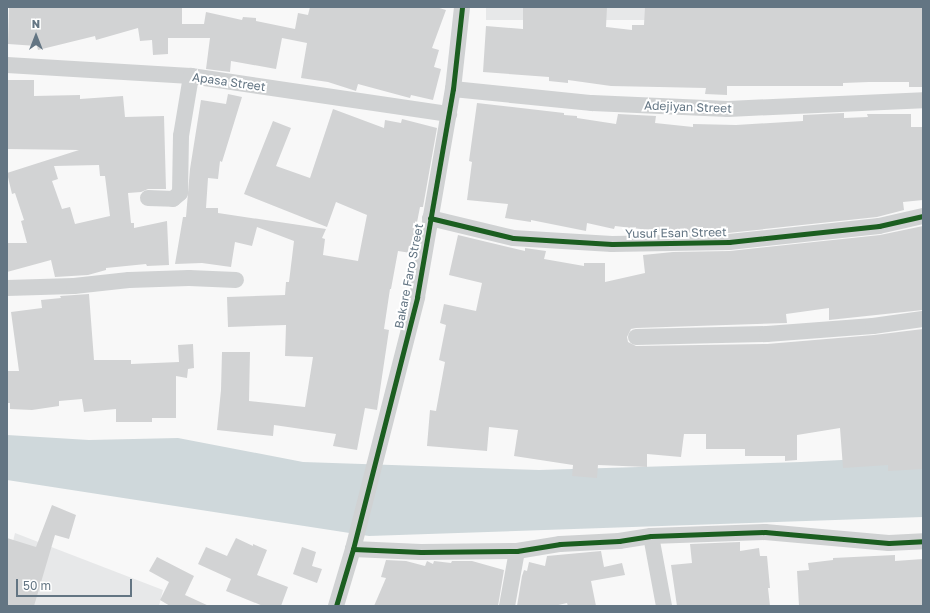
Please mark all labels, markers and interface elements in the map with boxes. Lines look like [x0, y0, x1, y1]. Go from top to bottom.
north arrow [16, 16, 56, 56]
text: N [32, 17, 40, 30]
street label: Apasa Street [191, 70, 267, 94]
street label: Adejiyan Street [644, 98, 732, 116]
street label: Bakare Faro Street [392, 222, 426, 330]
street label: Yusuf Esan Street [625, 225, 727, 241]
scale bar [18, 571, 134, 597]
text: 50 m [23, 578, 51, 593]

